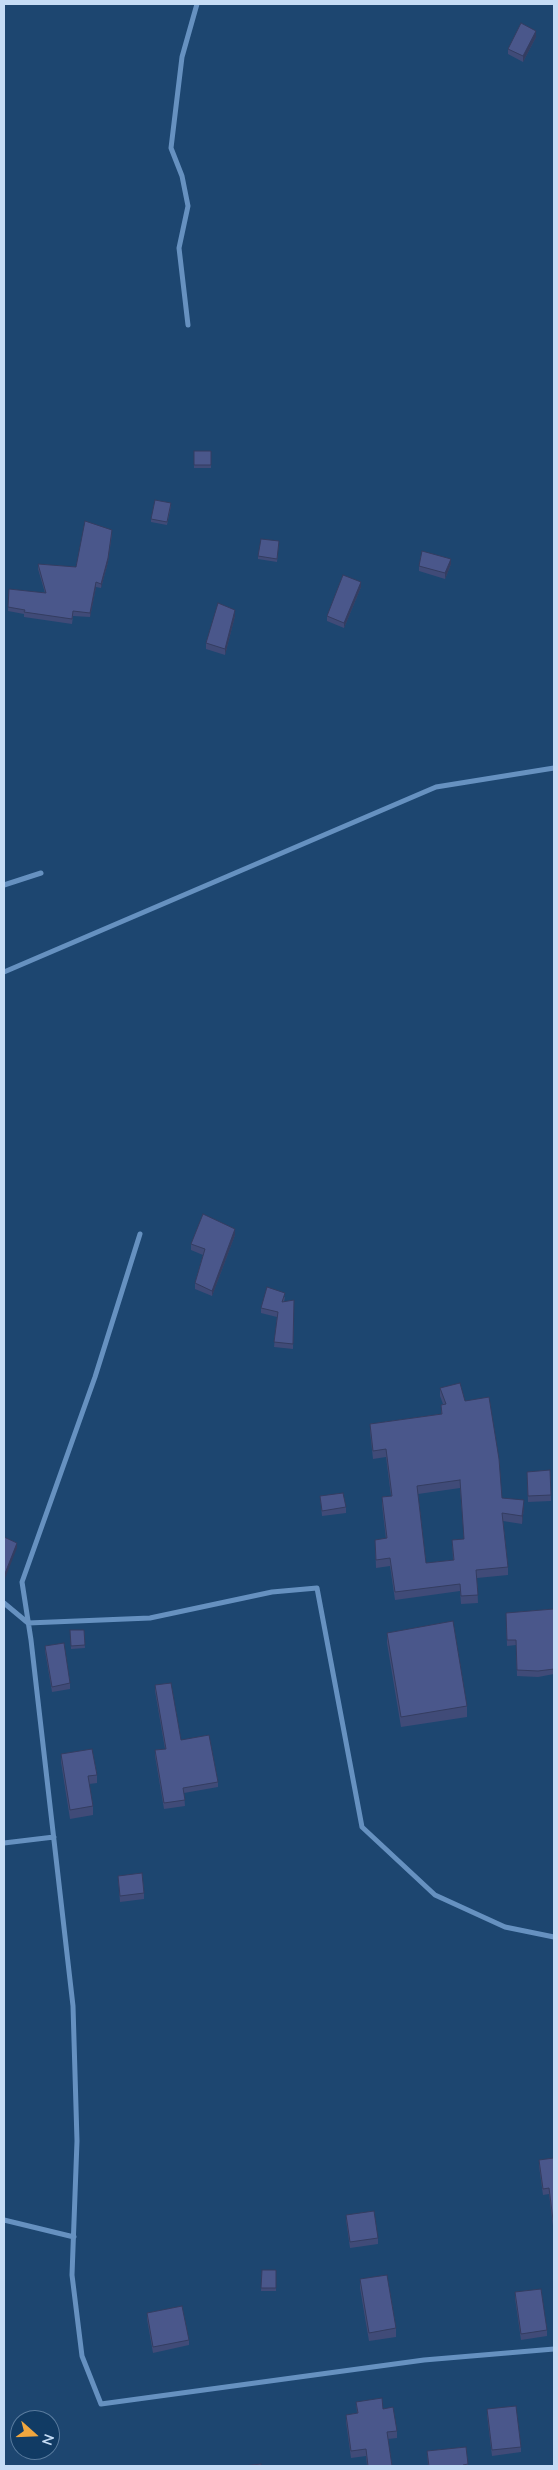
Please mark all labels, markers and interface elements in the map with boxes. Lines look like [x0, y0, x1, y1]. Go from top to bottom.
north arrow [10, 2410, 60, 2460]
text: N [38, 2432, 58, 2448]

